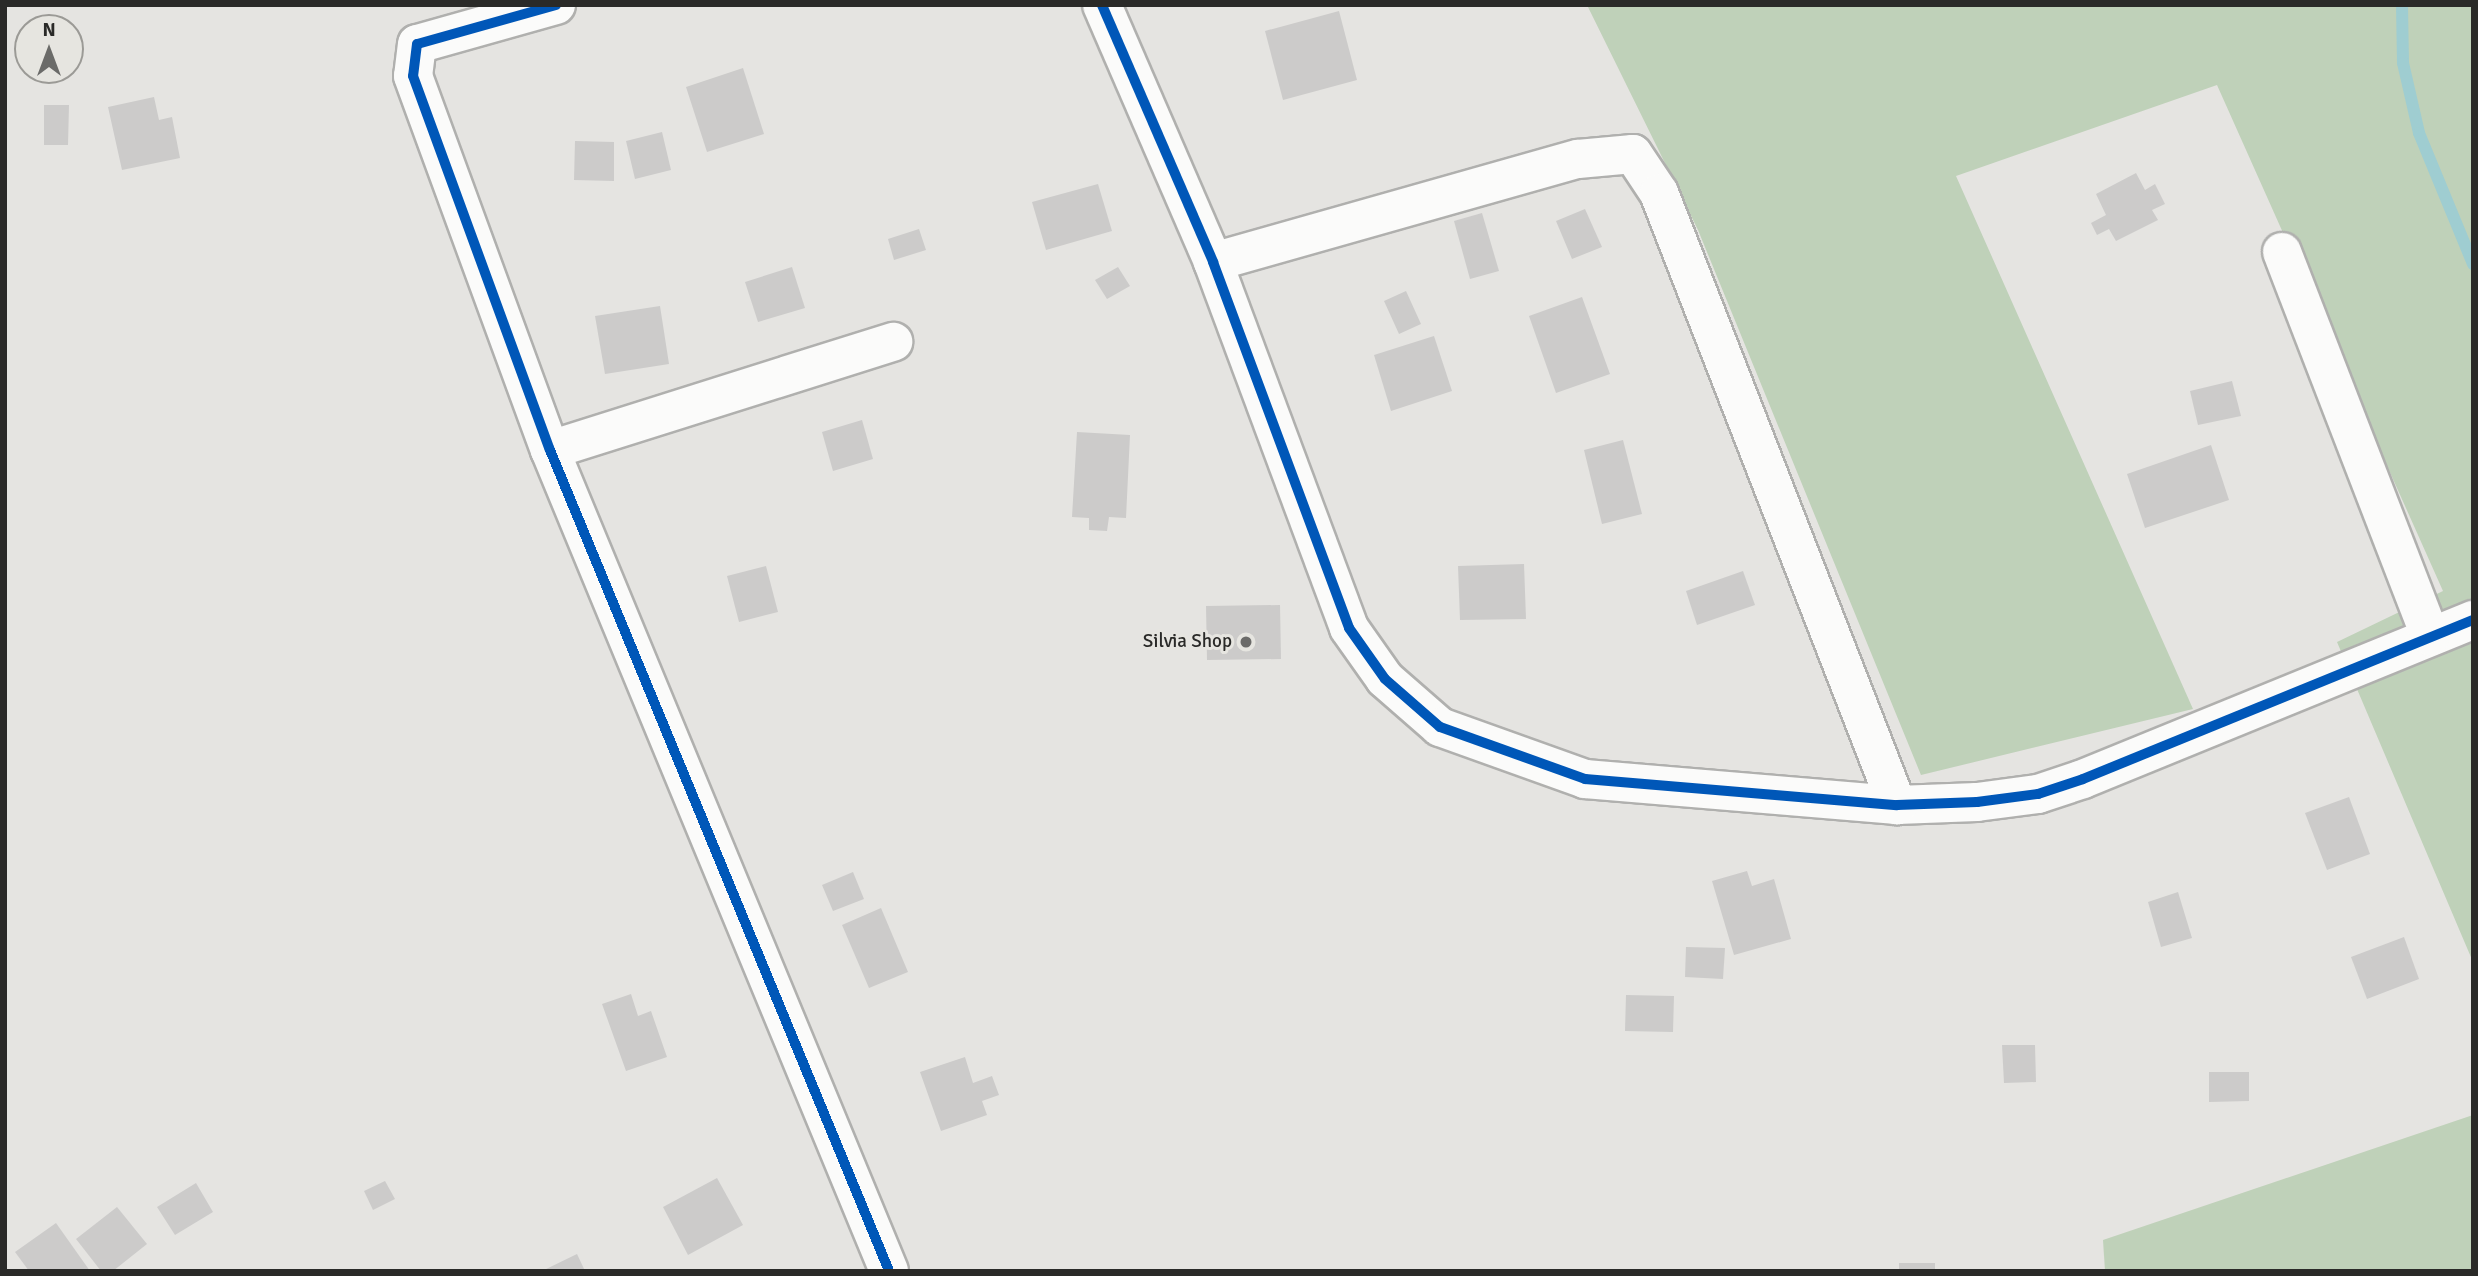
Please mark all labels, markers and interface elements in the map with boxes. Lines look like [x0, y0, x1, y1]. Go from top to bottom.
north arrow [14, 14, 84, 84]
text: N [42, 18, 56, 42]
place label: Silvia Shop [1143, 631, 1232, 653]
marker: Silvia Shop [1238, 634, 1254, 650]

